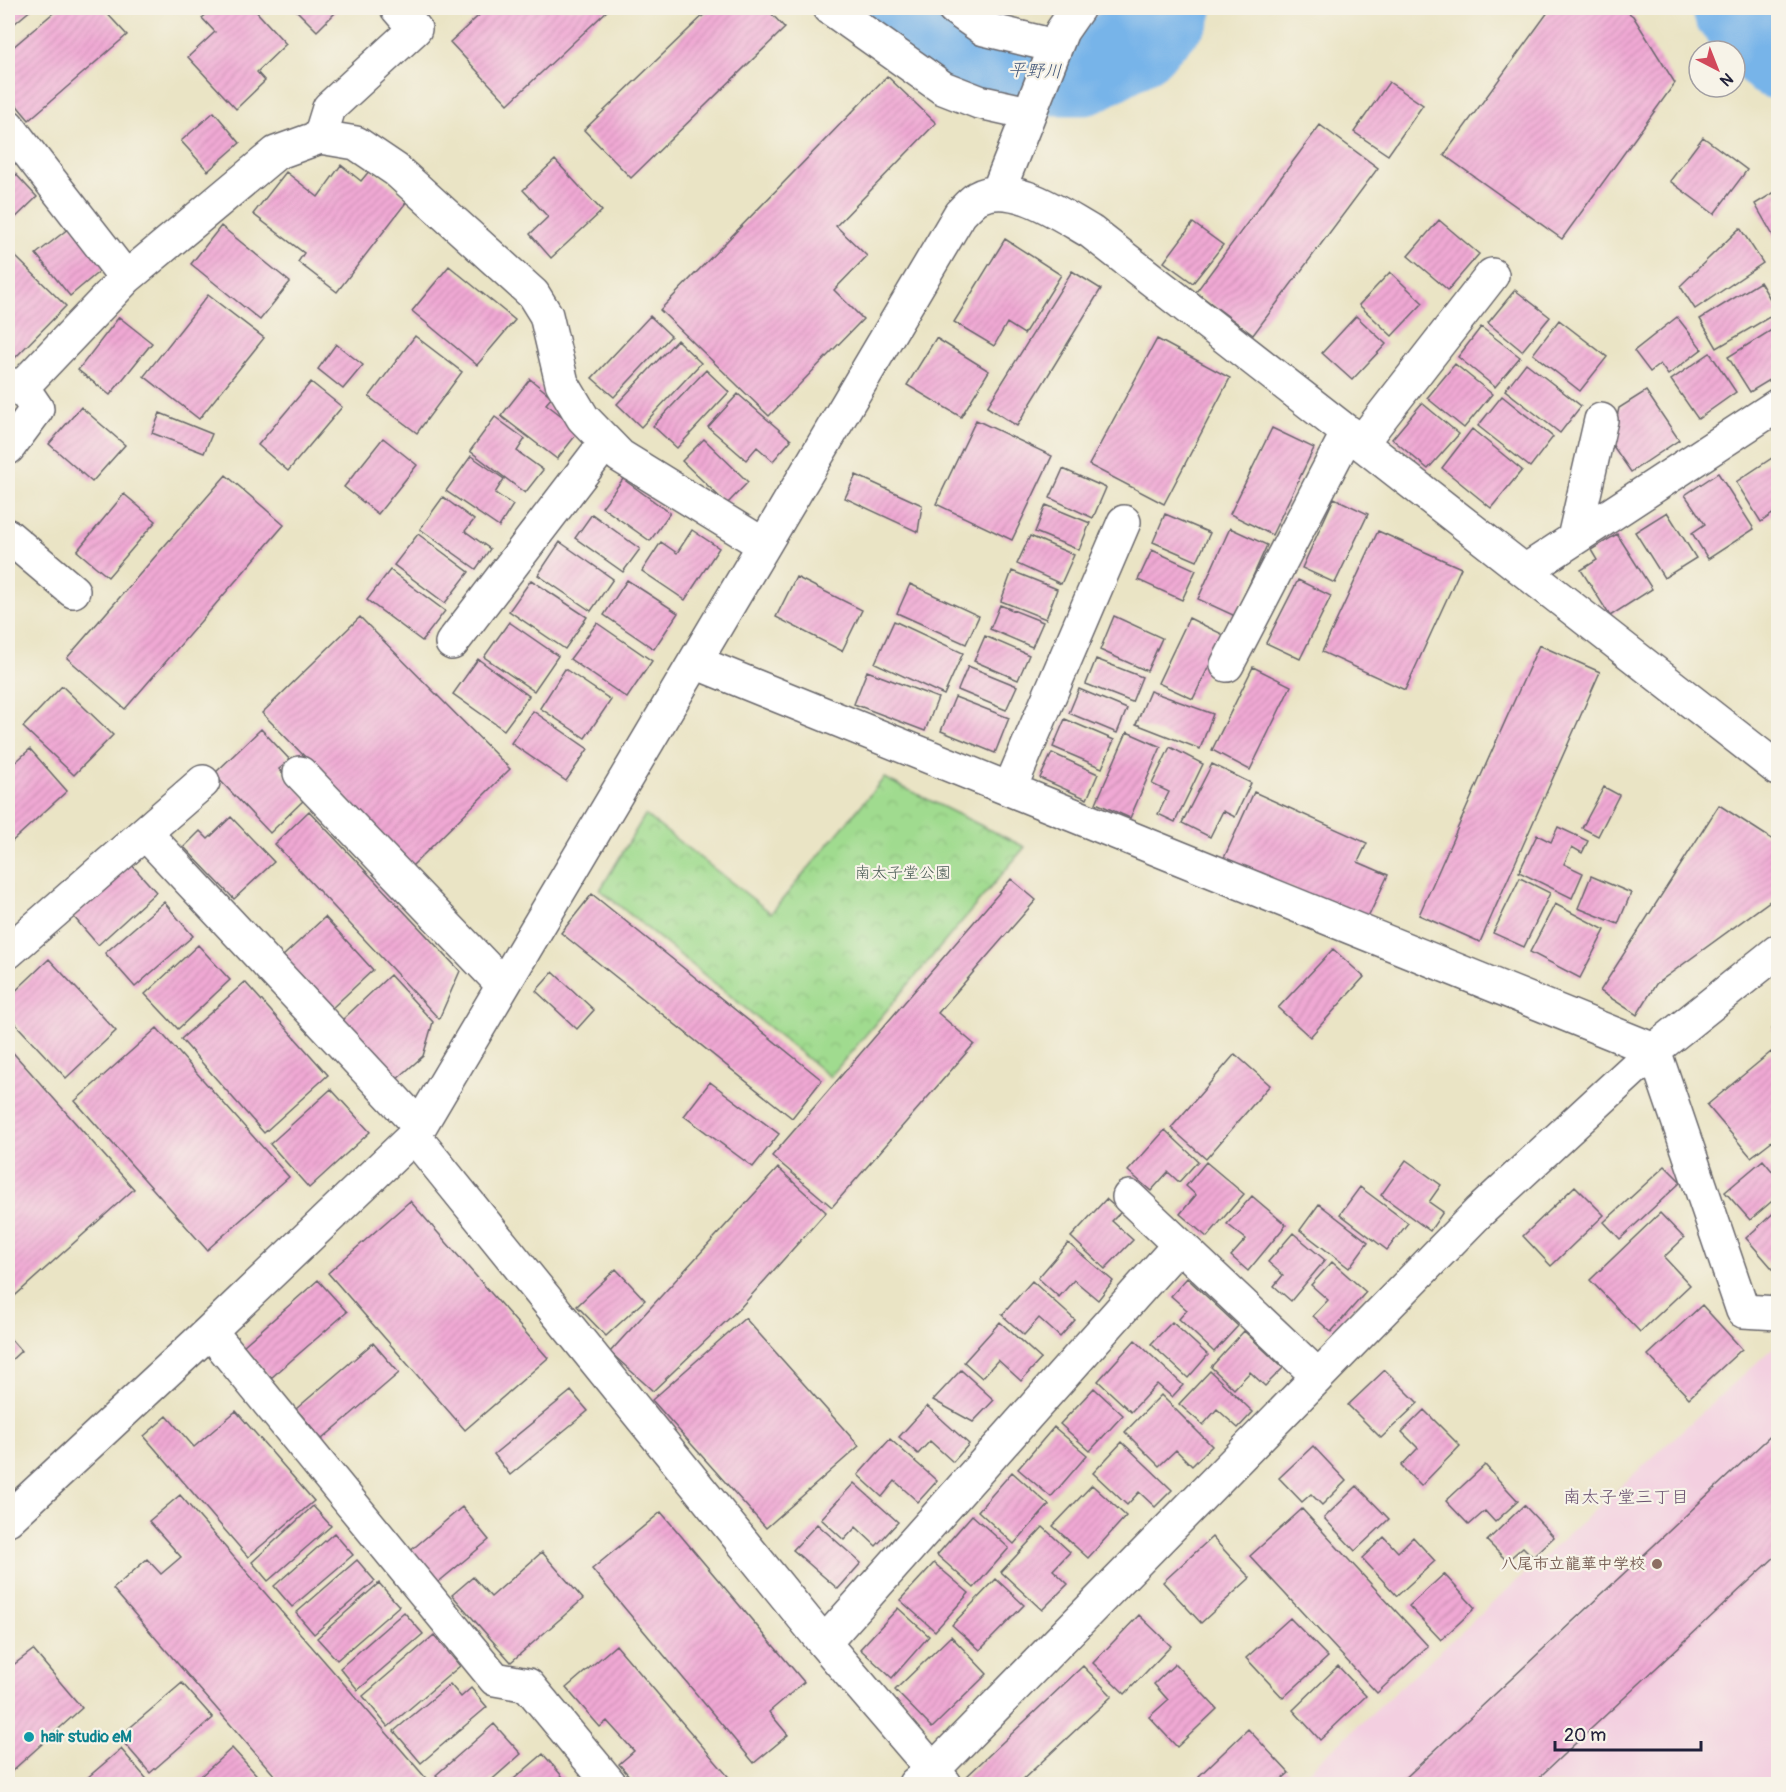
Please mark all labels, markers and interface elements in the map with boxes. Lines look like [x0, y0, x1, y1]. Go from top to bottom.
north arrow [1687, 39, 1747, 99]
water label: 平野川 [1008, 59, 1062, 83]
text: N [1716, 68, 1737, 91]
park label: 南太子堂公園 [855, 863, 951, 883]
district label: 南太子堂三丁目 [1563, 1486, 1689, 1509]
place label: 八尾市立龍華中学校 [1501, 1554, 1645, 1574]
marker: 八尾市立龍華中学校 [1650, 1557, 1664, 1571]
scale bar [1555, 1714, 1700, 1752]
text: 20 m [1564, 1724, 1606, 1747]
place label: hair studio eM [41, 1727, 132, 1747]
marker: hair studio eM [22, 1730, 36, 1744]

